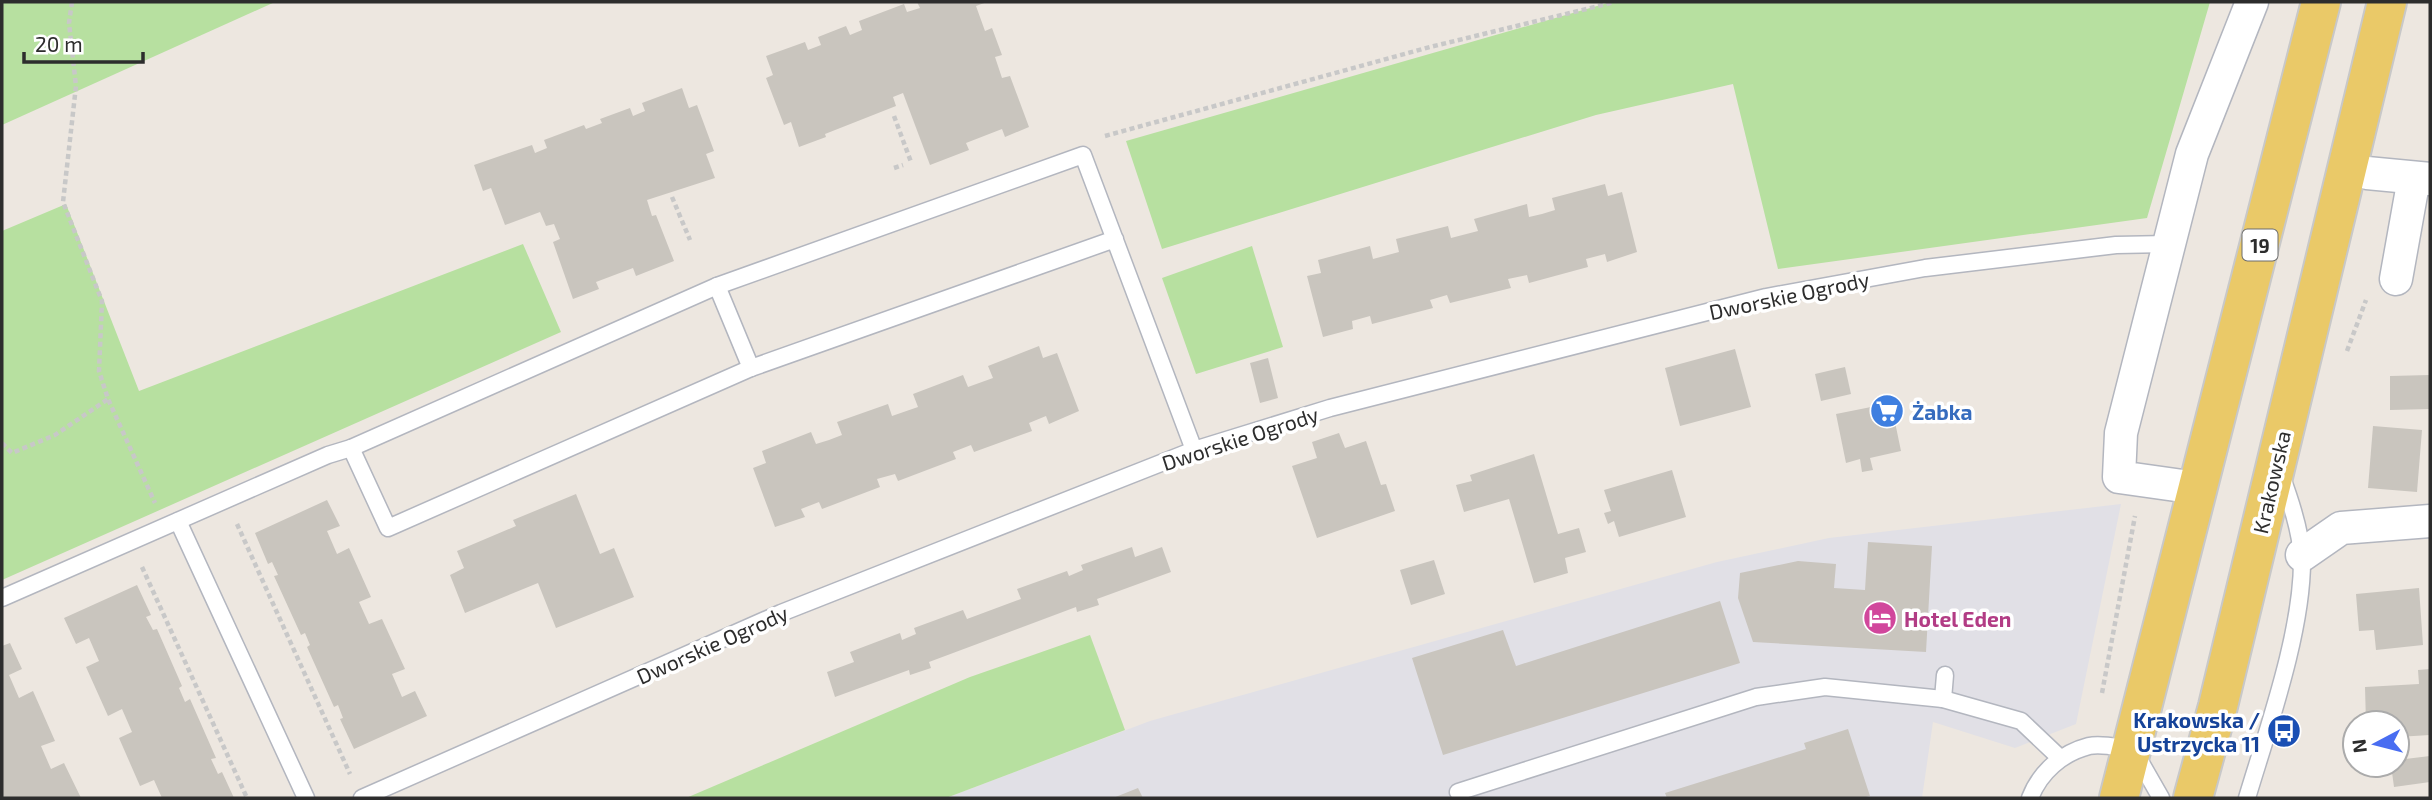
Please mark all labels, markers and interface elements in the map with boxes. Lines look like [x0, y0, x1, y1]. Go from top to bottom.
scale bar [24, 21, 144, 65]
text: 20 m [35, 31, 83, 56]
road number: 19 [2242, 230, 2278, 260]
street label: Dworskie Ogrody [1707, 266, 1871, 324]
supermarket icon: Żabka [1868, 392, 1906, 430]
place label: Żabka [1912, 399, 1972, 424]
street label: Dworskie Ogrody [1159, 401, 1321, 475]
street label: Krakowska [2247, 428, 2295, 536]
street label: Dworskie Ogrody [632, 599, 792, 689]
hotel icon: Hotel Eden [1861, 599, 1899, 637]
place label: Hotel Eden [1904, 606, 2011, 631]
place label: Krakowska / Ustrzycka 11 [2133, 707, 2260, 757]
north arrow [2341, 709, 2411, 779]
bus stop icon: Krakowska / Ustrzycka 11 [2265, 712, 2303, 750]
text: N [2346, 738, 2371, 754]

